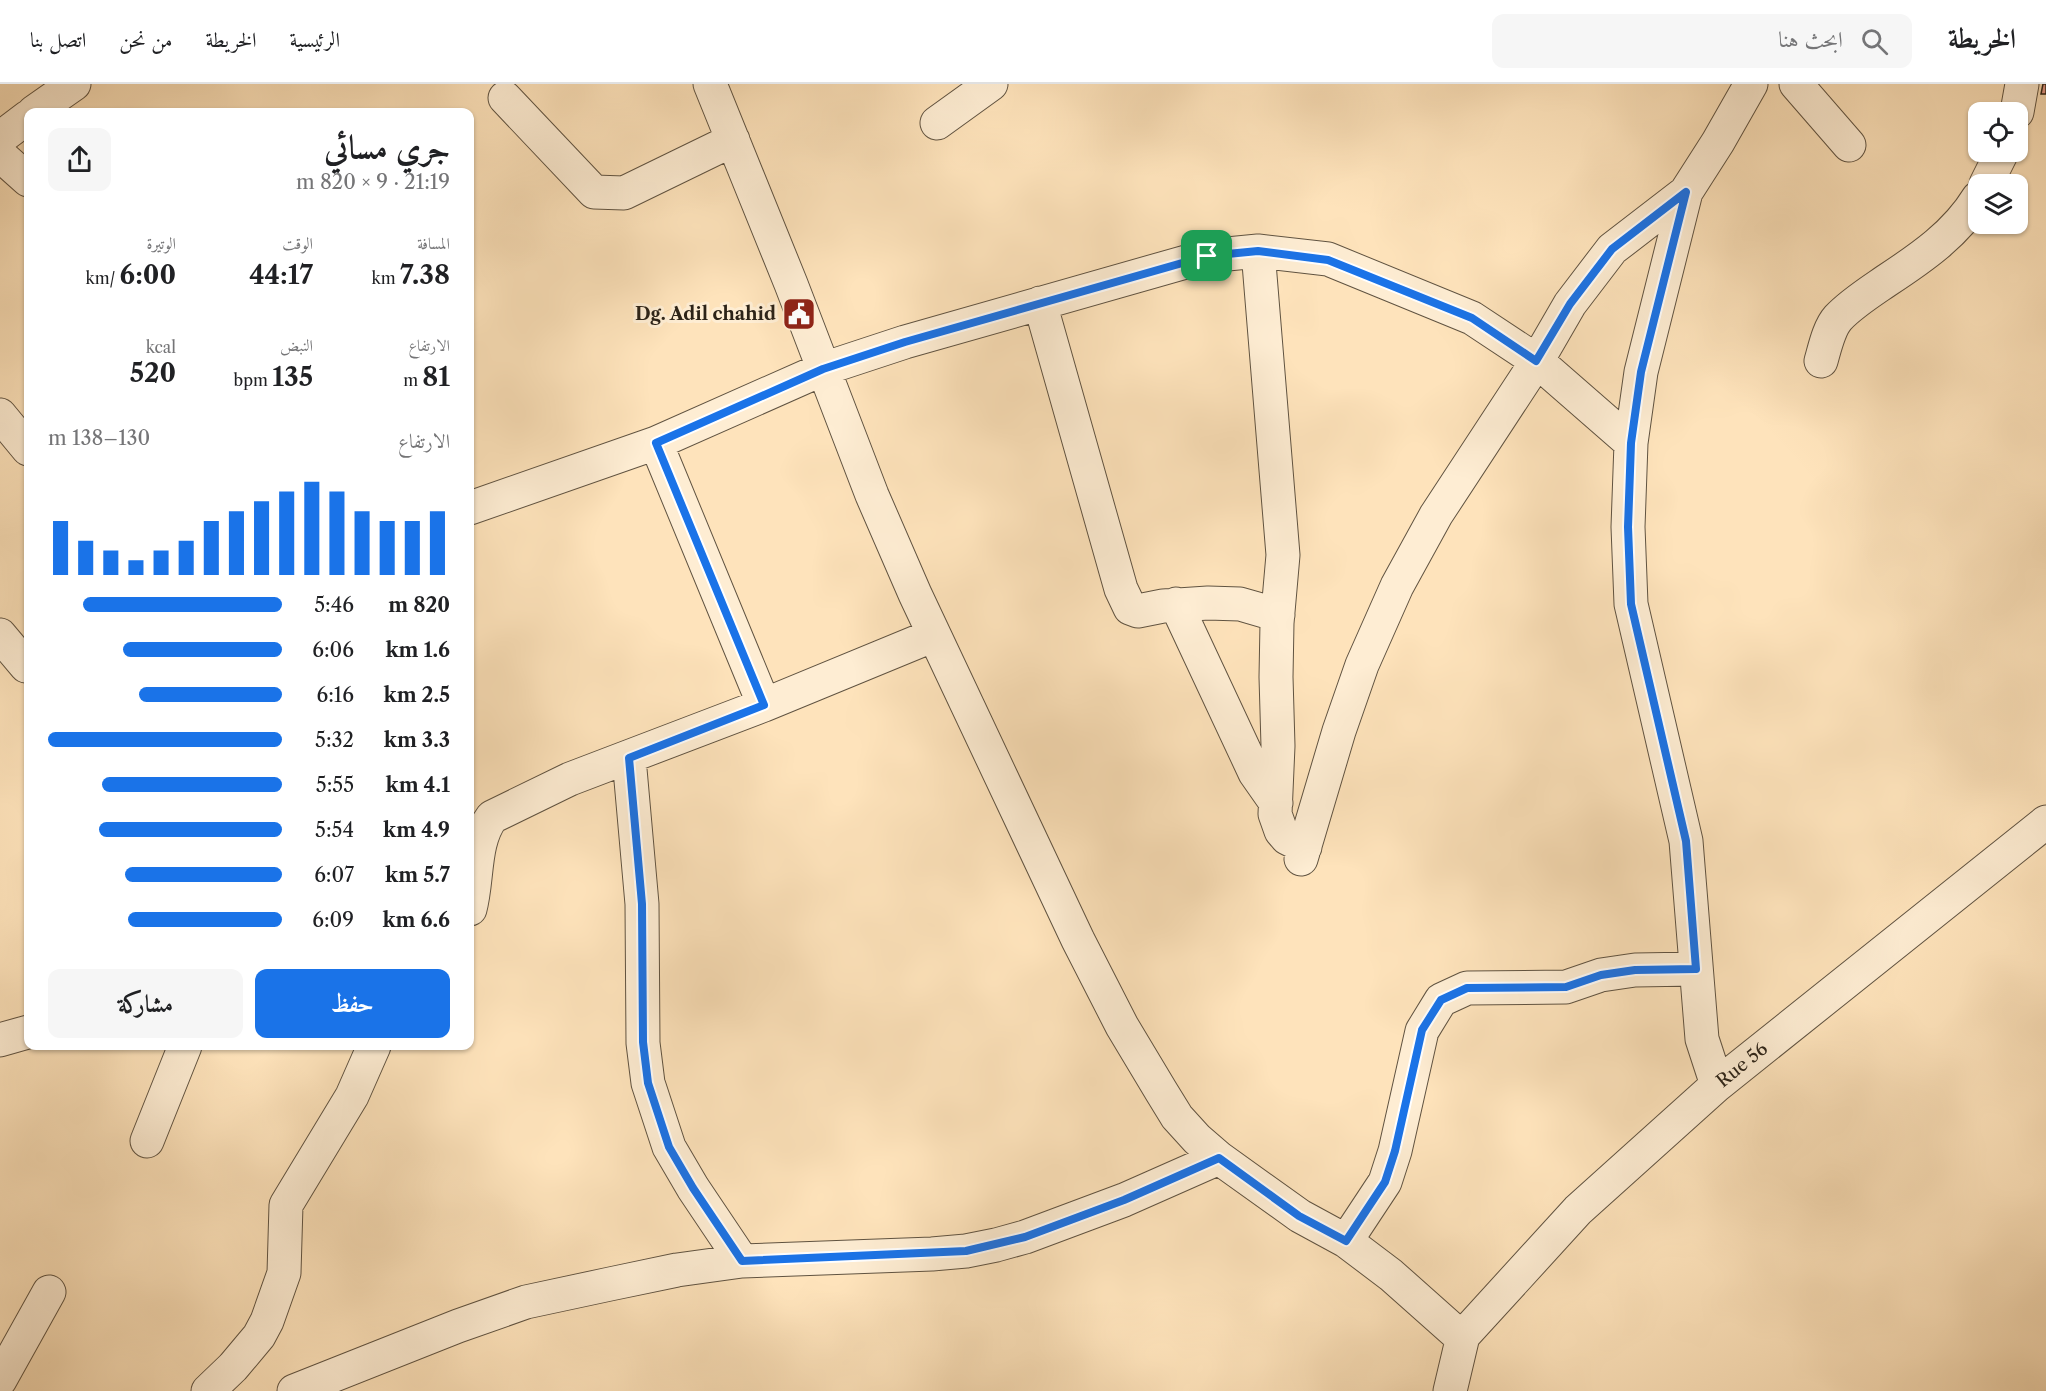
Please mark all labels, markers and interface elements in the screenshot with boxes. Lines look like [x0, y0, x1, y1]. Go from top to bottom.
search box [1492, 14, 1912, 68]
text: الخريطة [1948, 21, 2016, 55]
icon: search [1858, 25, 1891, 58]
text: ابحث هنا [1778, 26, 1843, 53]
text: اتصل بنا [30, 27, 86, 52]
text: من نحن [119, 27, 172, 52]
text: الخريطة [205, 27, 257, 52]
text: الرئيسية [290, 27, 340, 52]
map controls [1968, 102, 2028, 234]
button: locate [1968, 102, 2028, 162]
text: جري مسائي [324, 127, 450, 168]
button: share [48, 128, 111, 191]
text: 21:19 · 9 × 820 m [296, 170, 450, 194]
button: layers [1968, 174, 2028, 234]
pin [1181, 230, 1232, 281]
text: الوتيرة [146, 233, 176, 253]
text: الوقت [282, 233, 313, 253]
text: المسافة [417, 233, 450, 253]
icon: arrive [1190, 239, 1223, 272]
text: 6:00 [120, 259, 176, 291]
text: 44:17 [249, 259, 313, 291]
text: 7.38 [400, 259, 450, 291]
text: /km [85, 268, 120, 288]
text: km [372, 268, 400, 288]
public building icon: Dg. Adil chahid [781, 296, 817, 332]
place label: Dg. Adil chahid [635, 303, 776, 325]
text: النبض [280, 335, 313, 355]
text: الارتفاع [408, 335, 450, 355]
text: kcal [146, 337, 176, 357]
text: 520 [130, 357, 176, 389]
text: 135 [272, 361, 313, 393]
text: 81 [422, 361, 450, 393]
text: bpm [234, 370, 272, 390]
text: m [403, 370, 422, 390]
text: 130–138 m [48, 426, 150, 450]
text: الارتفاع [398, 429, 450, 453]
text: 5:46 [314, 593, 354, 617]
text: 820 m [388, 593, 450, 617]
text: 6:06 [312, 638, 354, 662]
text: 1.6 km [385, 638, 450, 662]
text: 6:16 [317, 683, 354, 707]
text: 2.5 km [383, 683, 450, 707]
text: 5:32 [315, 728, 354, 752]
text: 3.3 km [384, 728, 450, 752]
text: 5:55 [316, 773, 354, 797]
text: 4.1 km [385, 773, 450, 797]
text: 5:54 [315, 818, 354, 842]
text: 4.9 km [383, 818, 450, 842]
text: 6:07 [314, 863, 354, 887]
text: 5.7 km [385, 863, 450, 887]
text: 6:09 [312, 908, 354, 932]
text: 6.6 km [382, 908, 450, 932]
button: مشاركة [48, 969, 243, 1038]
button: حفظ [255, 969, 450, 1038]
street label: Rue 56 [1712, 1038, 1772, 1092]

